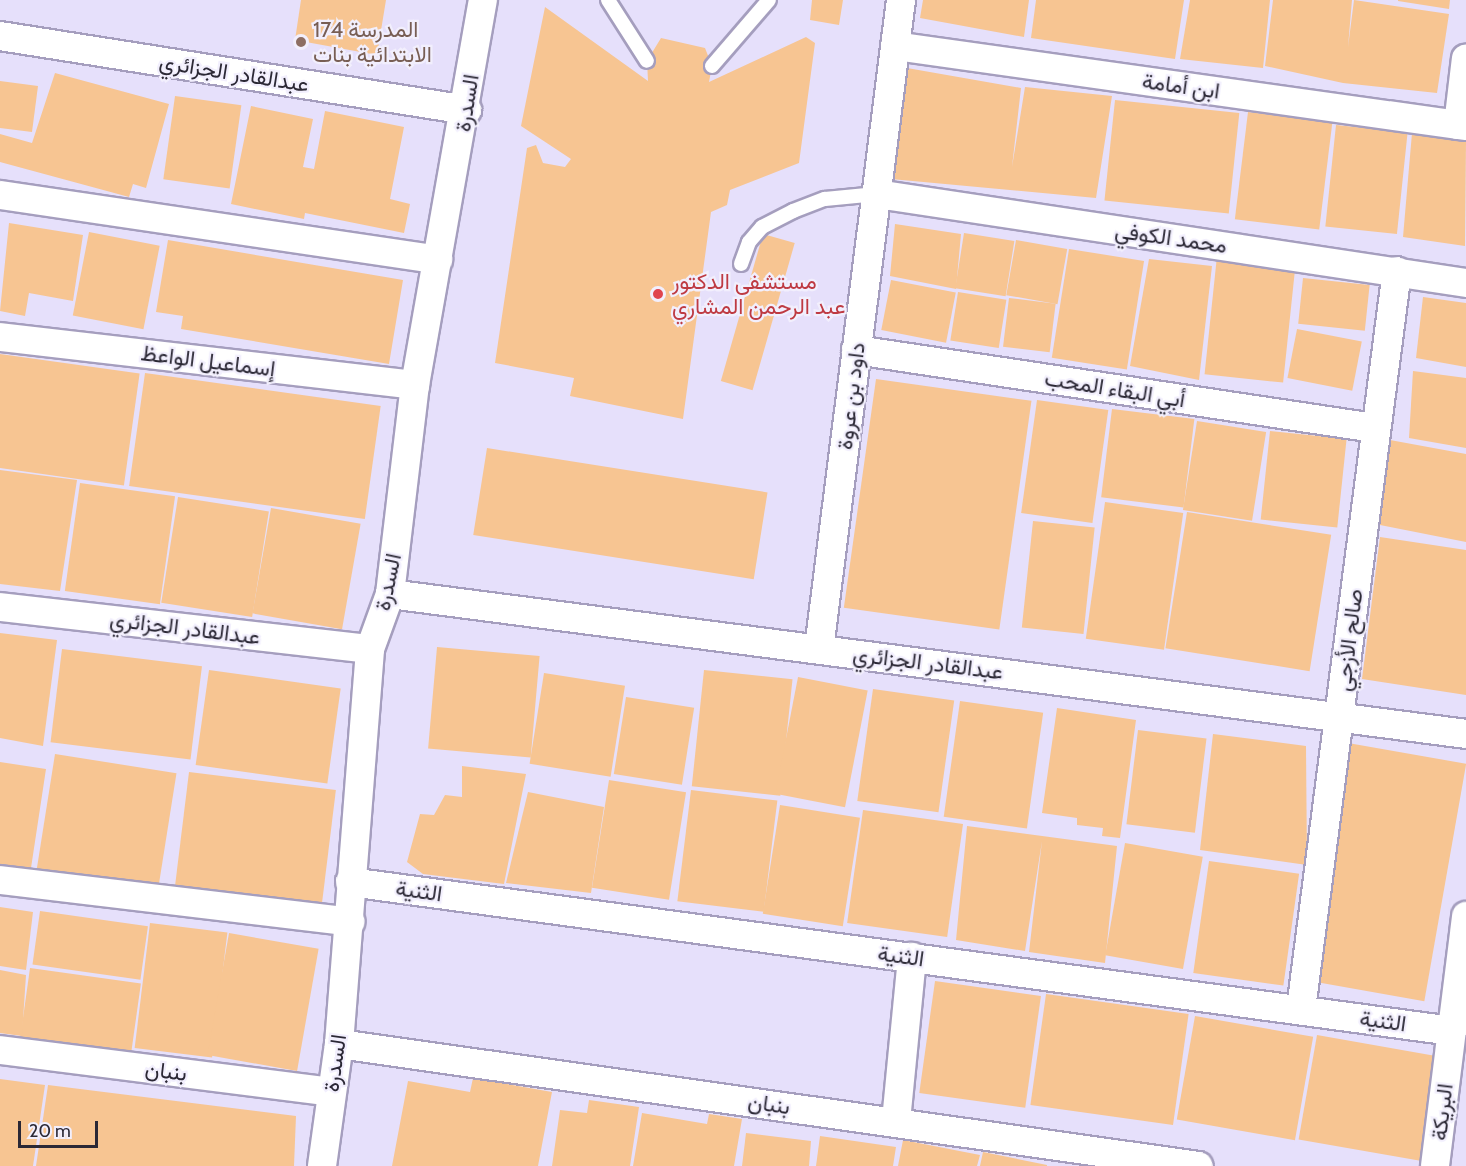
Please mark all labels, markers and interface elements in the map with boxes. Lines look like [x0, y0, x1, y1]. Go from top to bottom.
place label: المدرسة 174 الابتدائية بنات [313, 16, 432, 68]
marker: المدرسة 174 الابتدائية بنات [294, 35, 308, 49]
street label: عبدالقادر الجزائري [157, 48, 311, 98]
street label: ابن أمامة [1140, 67, 1222, 105]
street label: السدرة [449, 72, 485, 134]
street label: محمد الكوفي [1113, 217, 1229, 259]
place label: مستشفى الدكتور عبد الرحمن المشاري [672, 268, 846, 320]
marker: مستشفى الدكتور عبد الرحمن المشاري [649, 285, 667, 303]
street label: إسماعيل الواعظ [139, 340, 277, 382]
street label: داود بن عروة [831, 341, 871, 451]
street label: أبي البقاء المحب [1043, 365, 1187, 413]
street label: السدرة [369, 551, 407, 613]
street label: صالح الأزجي [1330, 587, 1368, 693]
street label: عبدالقادر الجزائري [108, 606, 262, 650]
street label: عبدالقادر الجزائري [851, 641, 1005, 685]
street label: الثنية [394, 875, 444, 907]
street label: الثنية [876, 940, 926, 972]
street label: الثنية [1358, 1005, 1408, 1037]
street label: السدرة [318, 1033, 352, 1093]
street label: بنبان [143, 1055, 189, 1087]
street label: البريكة [1425, 1082, 1459, 1142]
street label: بنبان [746, 1088, 792, 1120]
scale bar [21, 1109, 100, 1147]
text: 20 m [29, 1120, 71, 1142]

